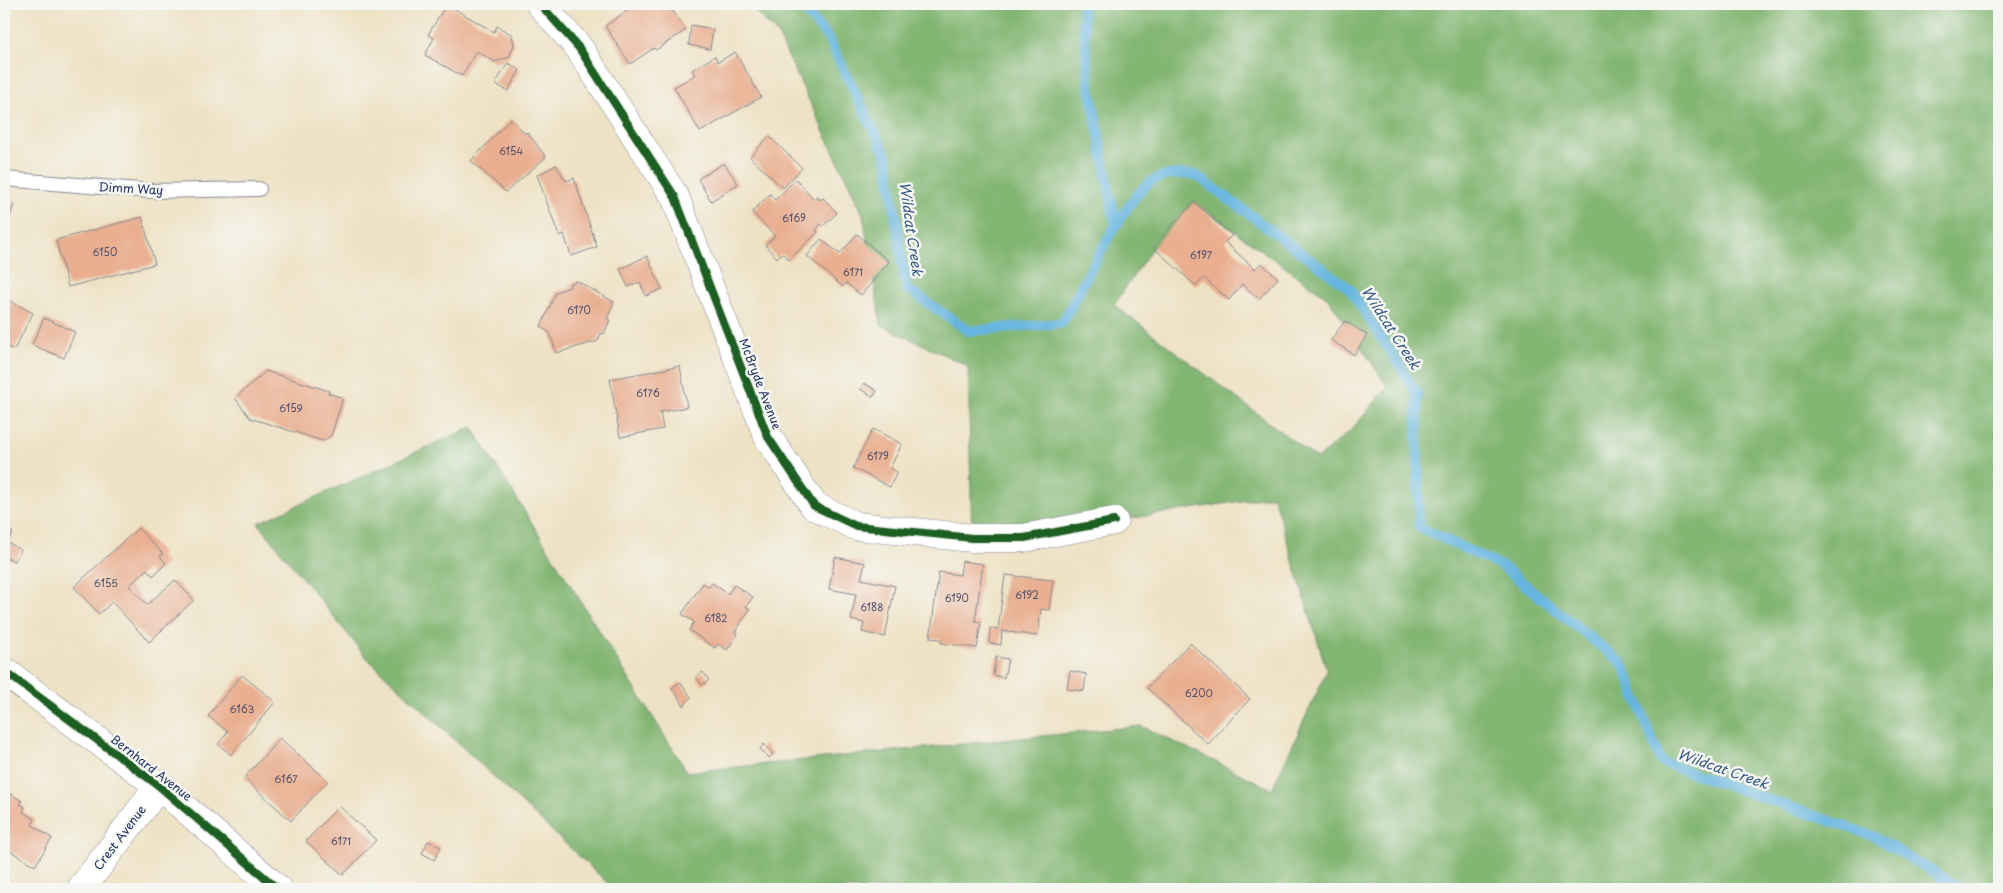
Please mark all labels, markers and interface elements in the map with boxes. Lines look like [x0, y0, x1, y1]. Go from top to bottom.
house number: 6154 [499, 143, 523, 158]
street label: Dimm Way [98, 177, 164, 199]
water label: Wildcat Creek [894, 180, 929, 279]
house number: 6169 [782, 210, 806, 225]
house number: 6150 [93, 244, 117, 259]
house number: 6197 [1190, 247, 1213, 262]
house number: 6171 [843, 264, 863, 279]
water label: Wildcat Creek [1357, 282, 1427, 375]
house number: 6170 [567, 302, 591, 317]
street label: McBryde Avenue [735, 336, 787, 432]
house number: 6176 [636, 385, 660, 400]
house number: 6159 [279, 400, 303, 415]
house number: 6179 [867, 448, 889, 463]
house number: 6155 [94, 575, 118, 590]
house number: 6192 [1015, 587, 1039, 602]
house number: 6190 [945, 590, 969, 605]
house number: 6188 [860, 599, 884, 614]
house number: 6182 [704, 610, 728, 625]
house number: 6200 [1185, 685, 1213, 700]
house number: 6163 [230, 701, 255, 716]
street label: Bernhard Avenue [107, 730, 197, 805]
water label: Wildcat Creek [1675, 743, 1773, 794]
house number: 6167 [274, 771, 298, 786]
street label: Crest Avenue [89, 801, 150, 874]
house number: 6171 [331, 833, 351, 848]

